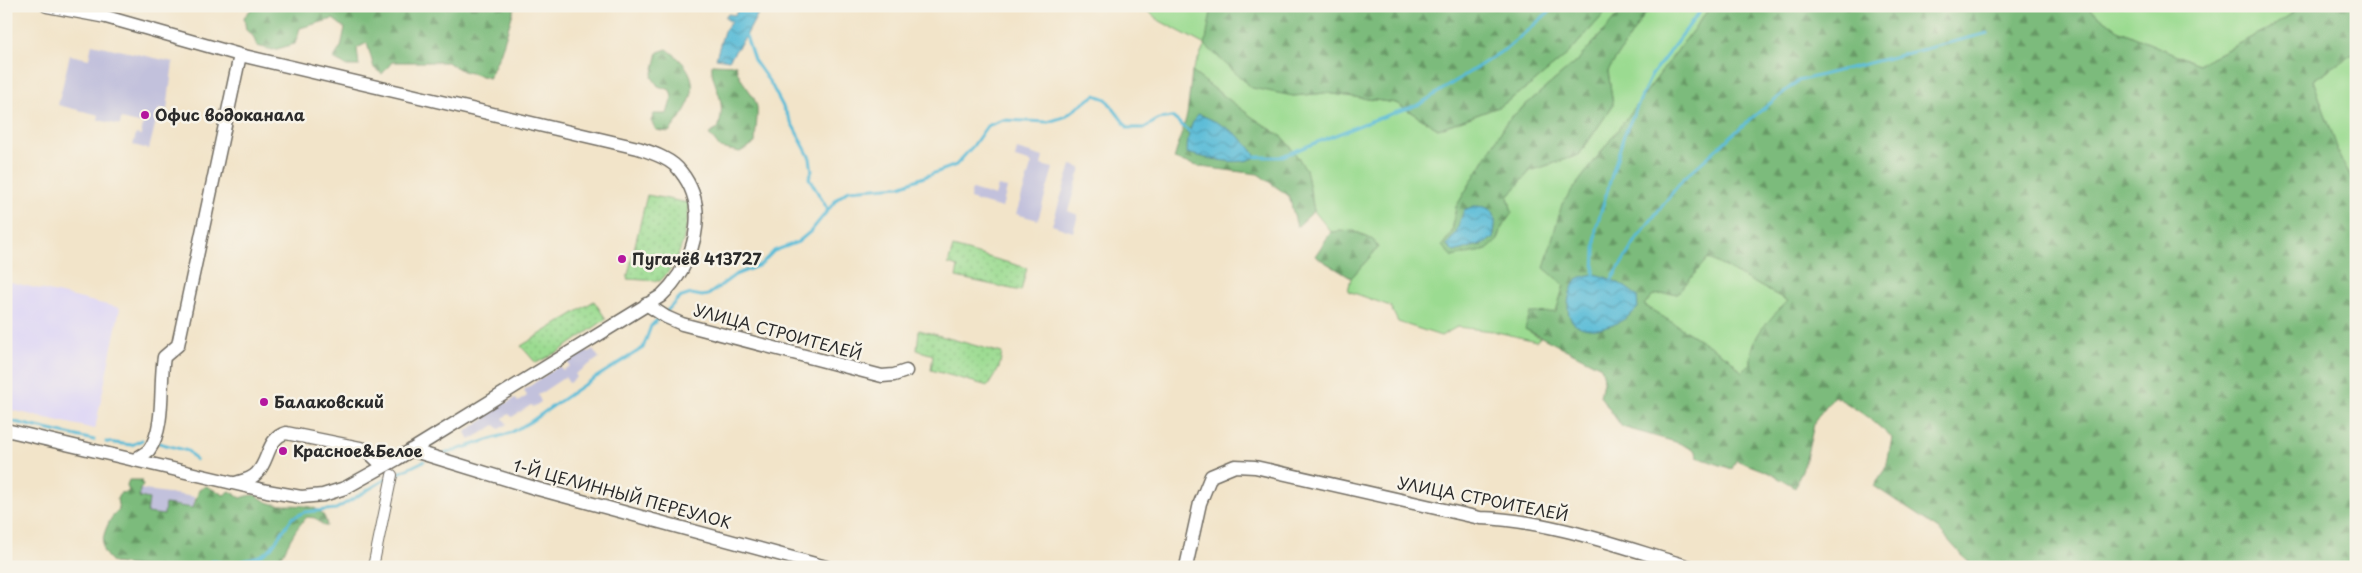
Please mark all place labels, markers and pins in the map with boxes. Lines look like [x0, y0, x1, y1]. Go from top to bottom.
place label: Офис водоканала [155, 102, 305, 126]
marker: Офис водоканала [139, 109, 151, 121]
place label: Пугачёв 413727 [632, 246, 761, 270]
marker: Пугачёв 413727 [616, 253, 628, 265]
place label: Балаковский [274, 389, 384, 413]
marker: Балаковский [258, 396, 270, 408]
place label: Красное&Белое [293, 438, 423, 462]
marker: Красное&Белое [277, 445, 289, 457]

